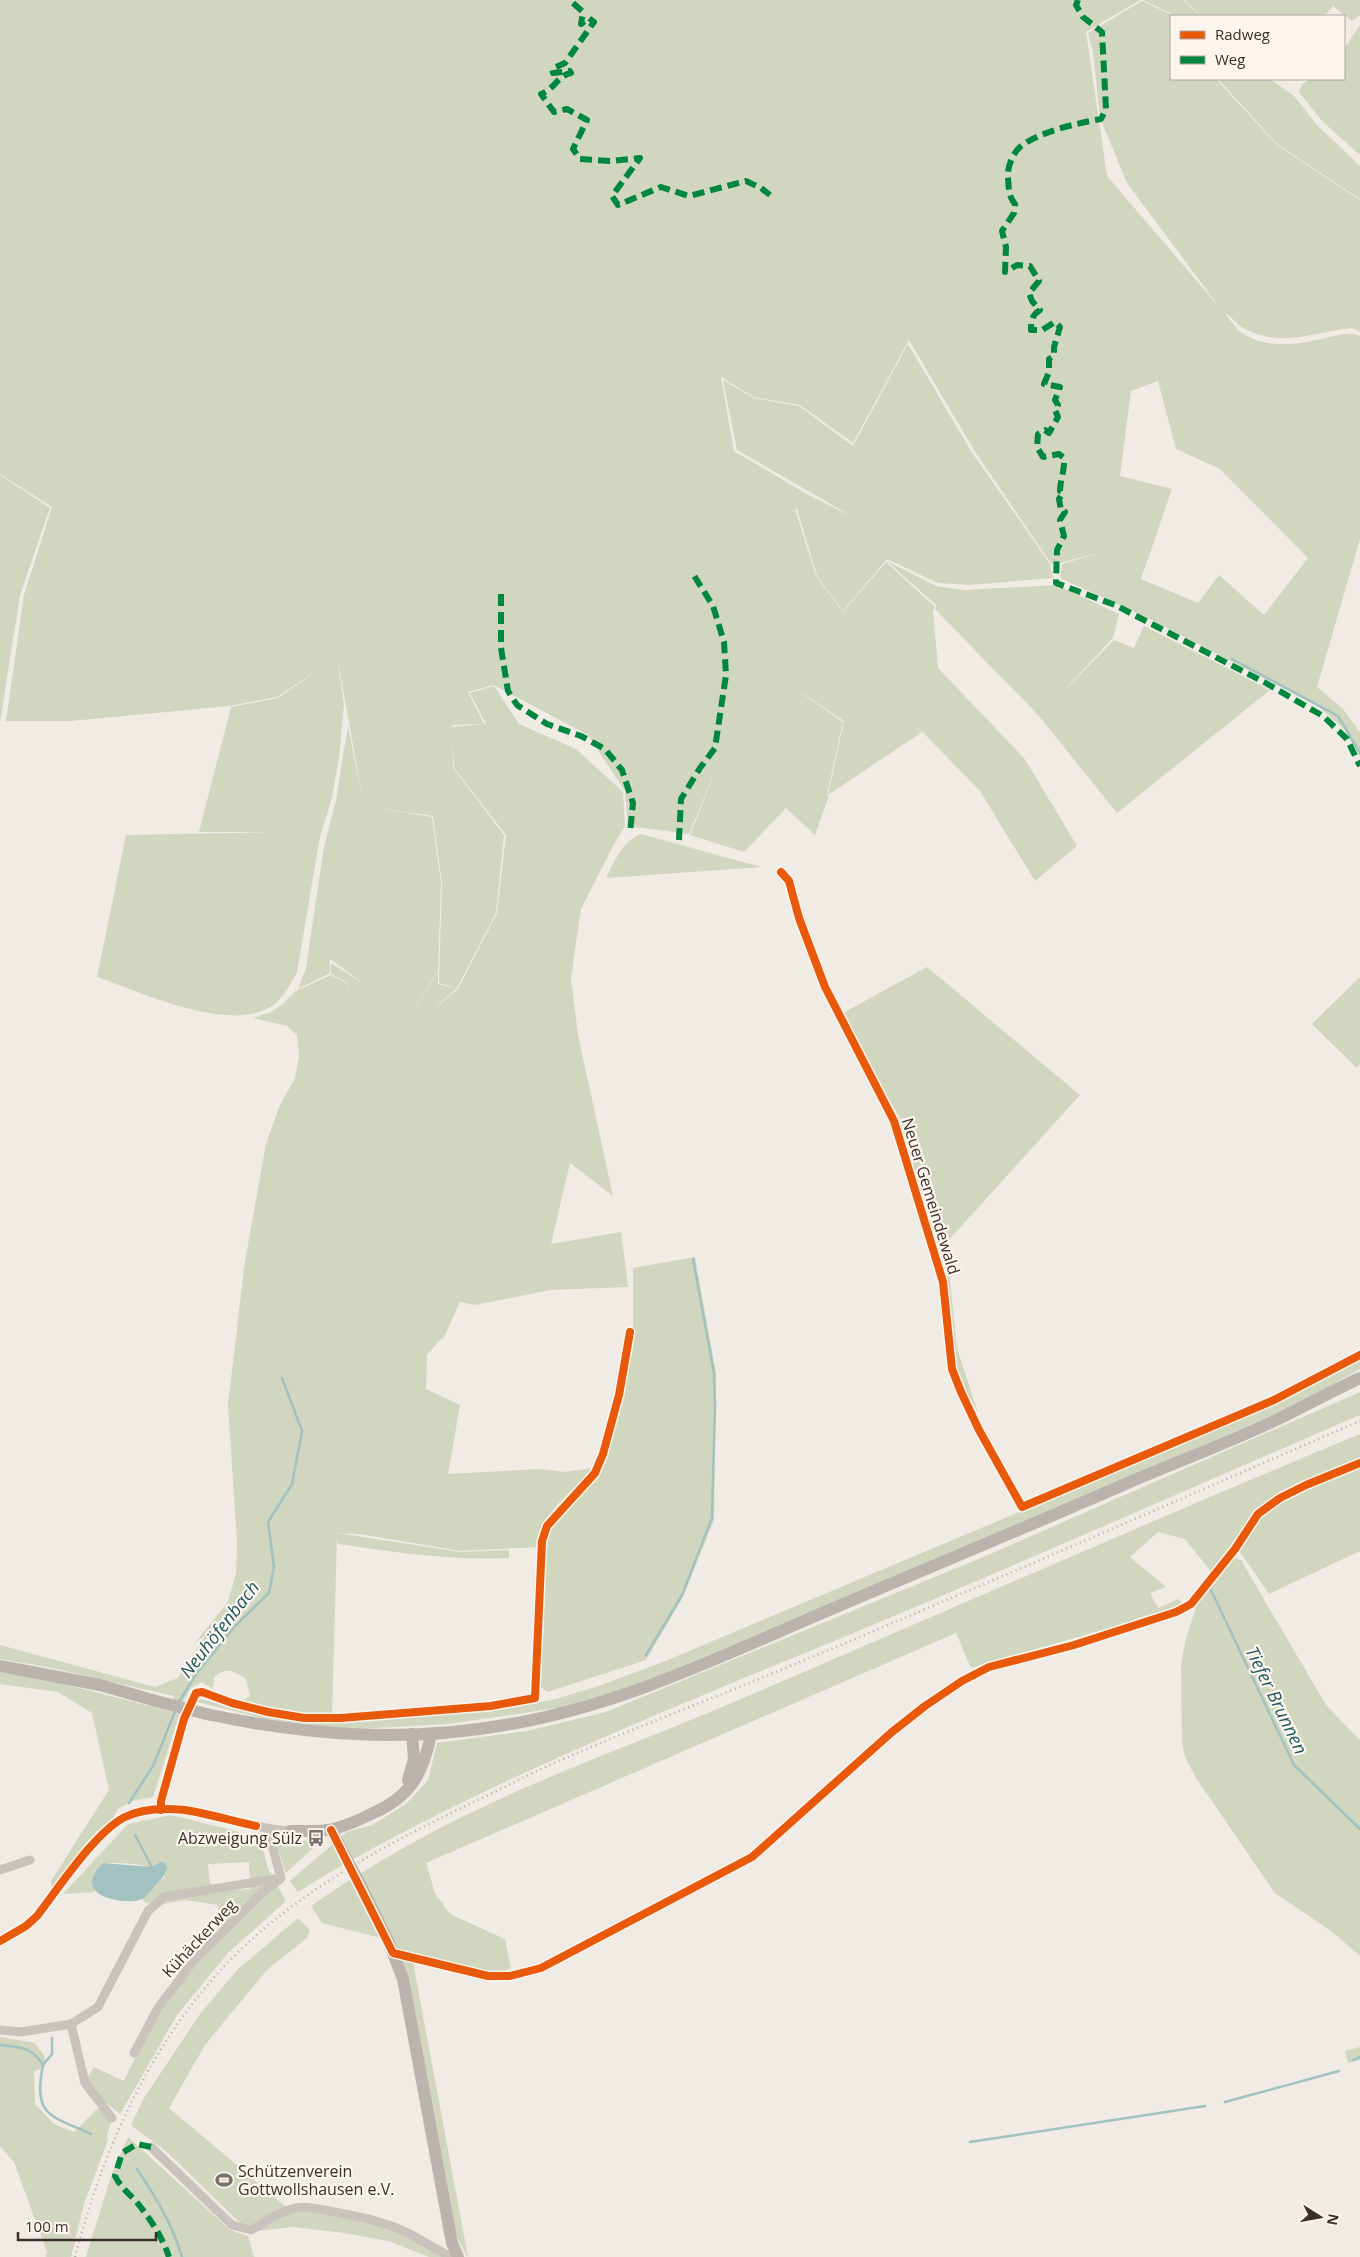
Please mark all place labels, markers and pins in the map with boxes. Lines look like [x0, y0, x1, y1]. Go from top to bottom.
place label: Abzweigung Sülz [178, 1827, 302, 1849]
bus stop icon: Abzweigung Sülz [306, 1828, 326, 1848]
place label: Schützenverein Gottwollshausen e.V. [238, 2160, 394, 2200]
sports icon: Schützenverein Gottwollshausen e.V. [214, 2170, 234, 2190]

